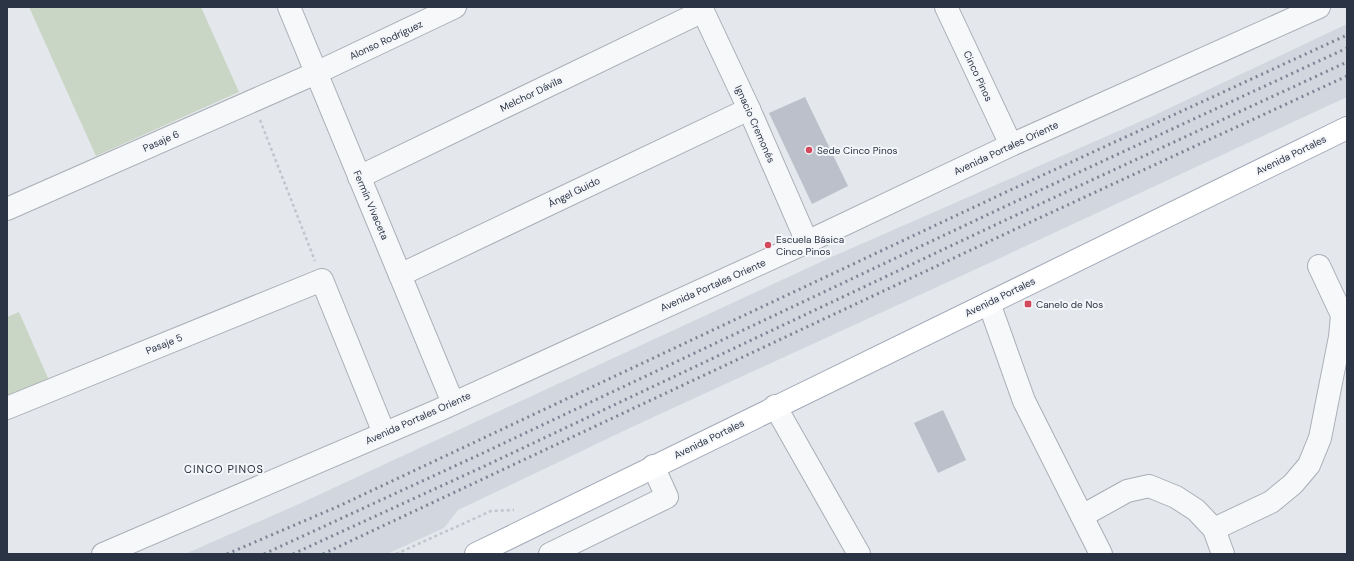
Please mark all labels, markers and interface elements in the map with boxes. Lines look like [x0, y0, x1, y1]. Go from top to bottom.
street label: Alonso Rodríguez [347, 17, 425, 63]
street label: Cinco Pinos [961, 49, 995, 103]
street label: Melchor Dávila [498, 73, 564, 115]
street label: Ignacio Cremonés [732, 83, 778, 165]
street label: Avenida Portales Oriente [952, 118, 1061, 178]
street label: Pasaje 6 [141, 127, 181, 155]
street label: Avenida Portales [1254, 132, 1328, 178]
place label: Sede Cinco Pinos [817, 144, 898, 157]
marker: Sede Cinco Pinos [804, 145, 814, 155]
street label: Fermín Vivaceta [351, 168, 391, 242]
street label: Ángel Guido [546, 174, 602, 210]
place label: Escuela Básica Cinco Pinos [776, 233, 844, 258]
marker: Escuela Básica Cinco Pinos [763, 240, 773, 250]
street label: Avenida Portales Oriente [658, 256, 768, 314]
street label: Avenida Portales [963, 274, 1037, 320]
place label: Canelo de Nos [1036, 298, 1103, 311]
marker: Canelo de Nos [1023, 299, 1033, 309]
street label: Pasaje 5 [144, 331, 184, 357]
street label: Avenida Portales Oriente [363, 389, 473, 447]
street label: Avenida Portales [672, 416, 746, 462]
district label: CINCO PINOS [184, 462, 264, 476]

